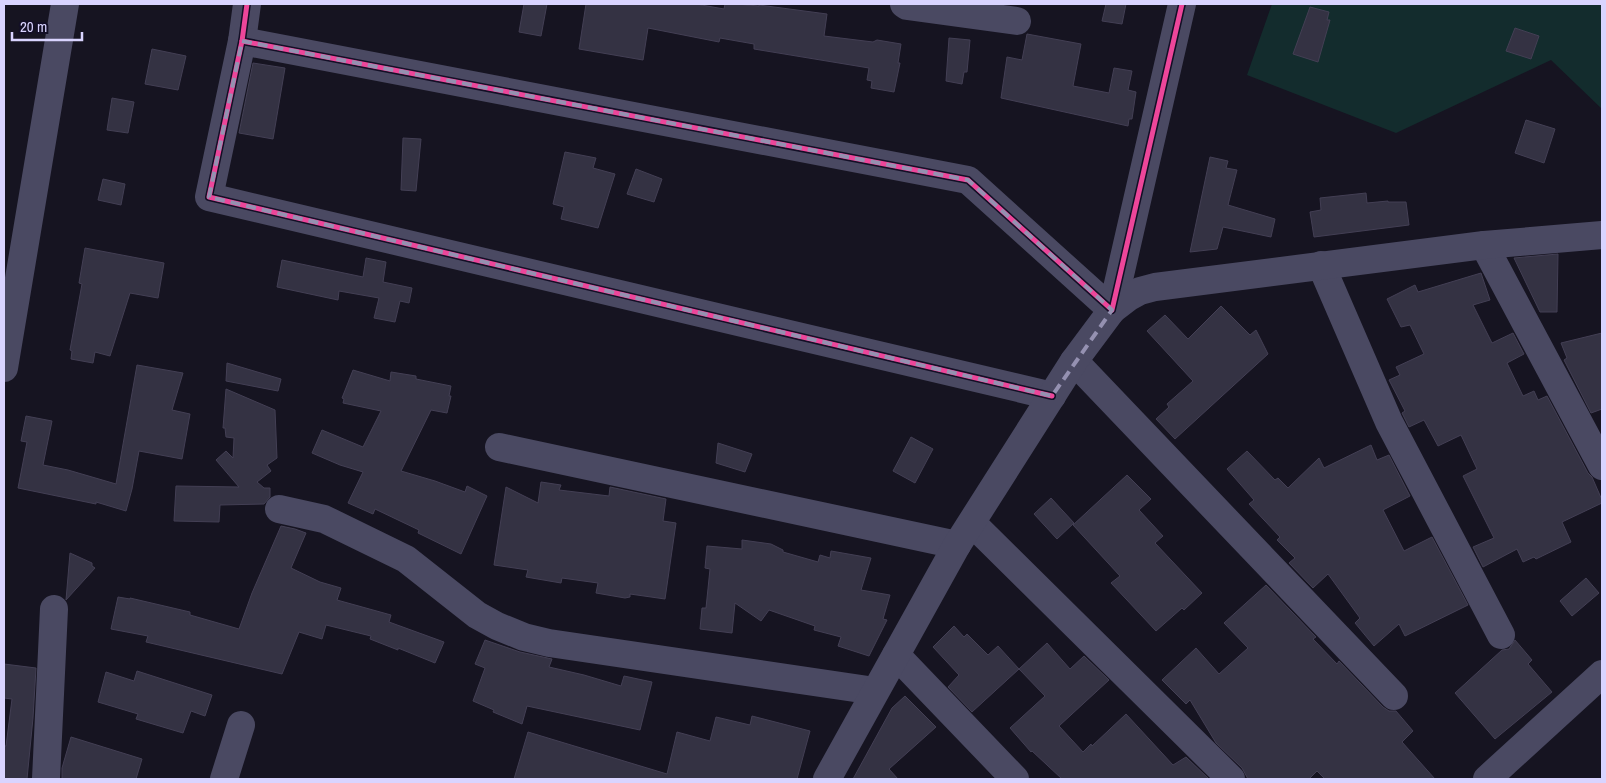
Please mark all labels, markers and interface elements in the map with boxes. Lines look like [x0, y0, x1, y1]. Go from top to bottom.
scale bar [12, 10, 82, 42]
text: 20 m [20, 16, 47, 37]

